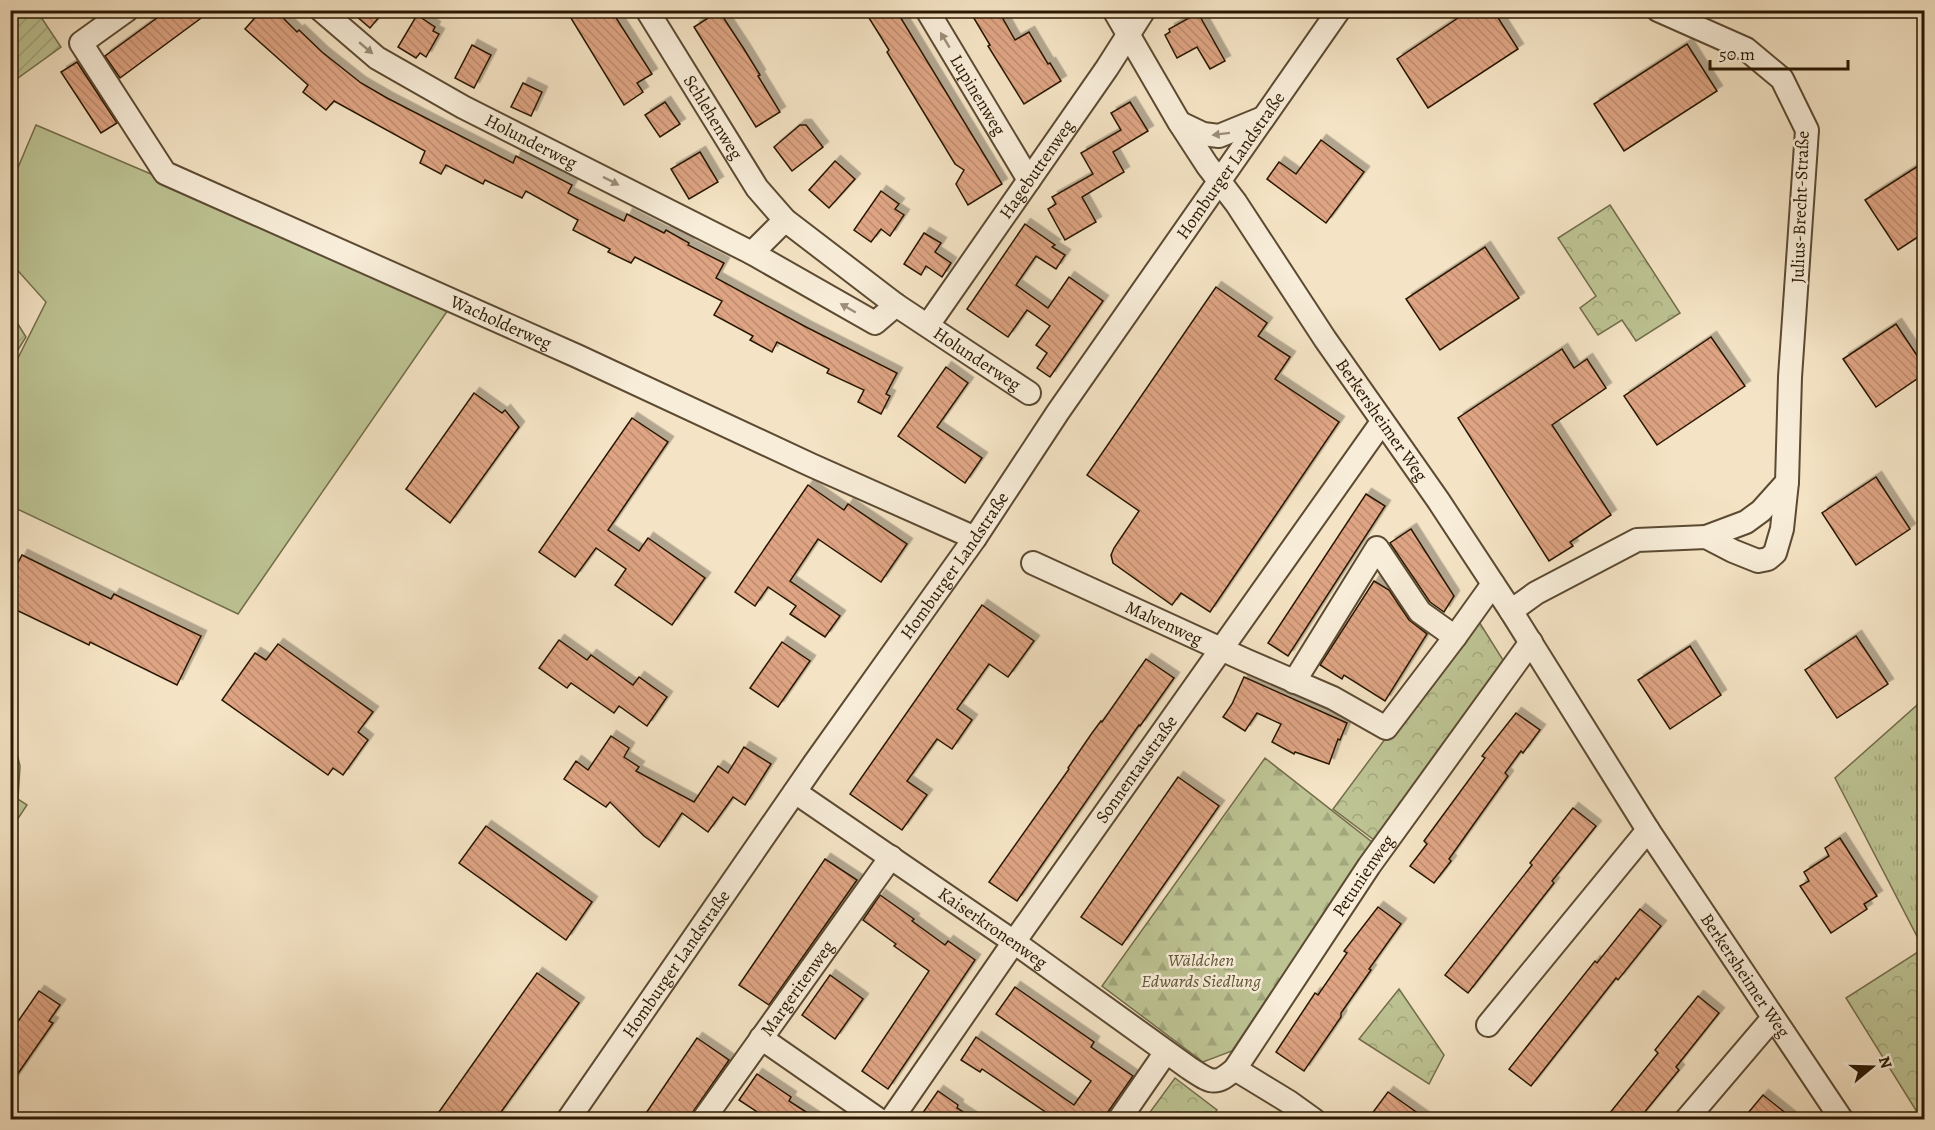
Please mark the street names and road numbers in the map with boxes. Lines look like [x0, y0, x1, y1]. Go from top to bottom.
street label: Lupinenweg [944, 50, 1011, 140]
street label: Schlehenweg [678, 70, 749, 164]
street label: Homburger Landstraße [1171, 87, 1290, 244]
street label: Holunderweg [481, 108, 581, 175]
street label: Hagebuttenweg [993, 114, 1080, 224]
street label: Julius-Brecht-Straße [1785, 130, 1815, 284]
street label: Wacholderweg [446, 289, 555, 355]
street label: Holunderweg [929, 321, 1026, 396]
street label: Berkersheimer Weg [1330, 354, 1433, 486]
street label: Homburger Landstraße [895, 487, 1014, 644]
street label: Malvenweg [1121, 595, 1206, 651]
street label: Sonnentaustraße [1090, 710, 1183, 828]
street label: Petunienweg [1327, 830, 1400, 921]
street label: Kaiserkronenweg [933, 881, 1052, 974]
street label: Homburger Landstraße [616, 885, 736, 1042]
street label: Berkersheimer Weg [1695, 908, 1796, 1042]
street label: Margeritenweg [755, 936, 840, 1041]

